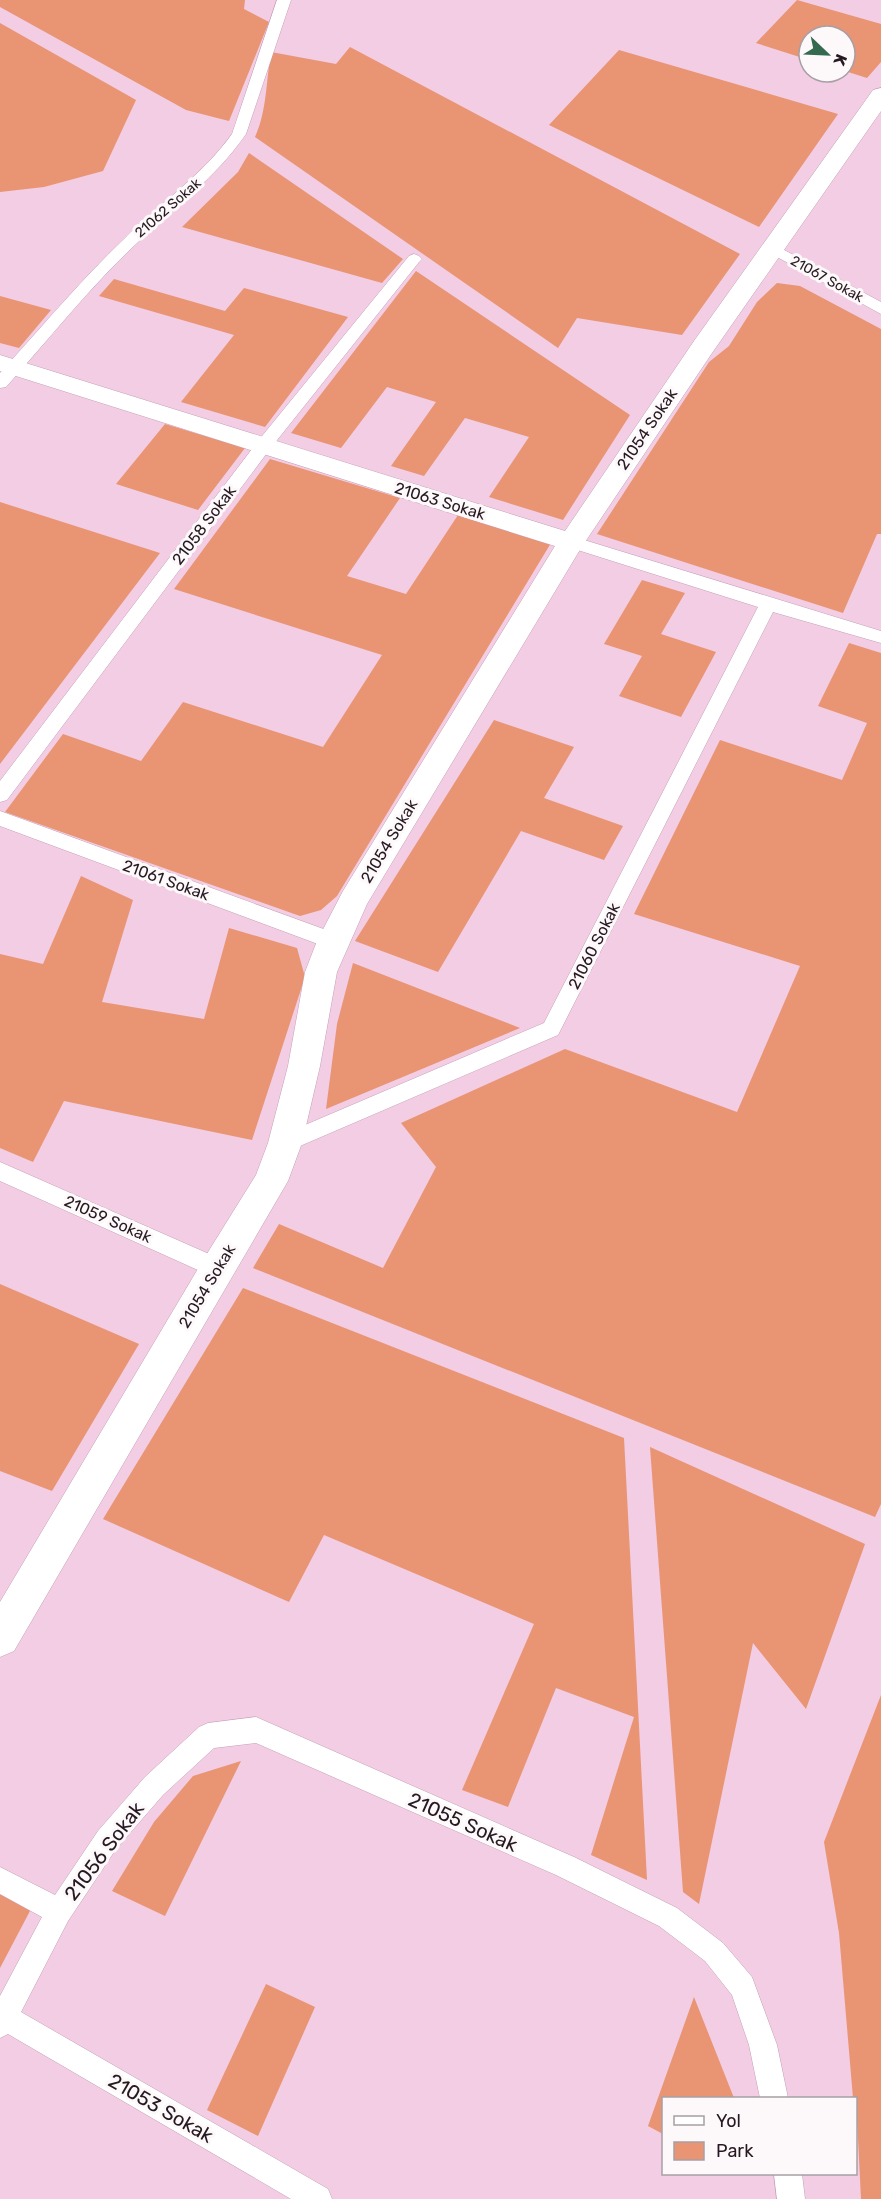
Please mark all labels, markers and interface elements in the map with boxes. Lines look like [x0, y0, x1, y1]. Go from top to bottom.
north arrow [797, 24, 857, 84]
text: K [829, 51, 851, 69]
street label: 21062 Sokak [131, 174, 205, 241]
street label: 21067 Sokak [788, 252, 867, 306]
street label: 21054 Sokak [613, 384, 682, 473]
street label: 21063 Sokak [392, 478, 488, 524]
street label: 21058 Sokak [168, 481, 240, 568]
street label: 21054 Sokak [357, 795, 422, 886]
street label: 21061 Sokak [120, 856, 213, 905]
street label: 21060 Sokak [564, 899, 624, 992]
street label: 21059 Sokak [61, 1191, 155, 1247]
street label: 21054 Sokak [175, 1240, 240, 1331]
street label: 21055 Sokak [405, 1787, 522, 1857]
street label: 21056 Sokak [59, 1796, 149, 1905]
street label: 21053 Sokak [104, 2068, 218, 2148]
legend [662, 2097, 857, 2175]
text: Yol [716, 2110, 741, 2132]
text: Park [716, 2140, 754, 2162]

